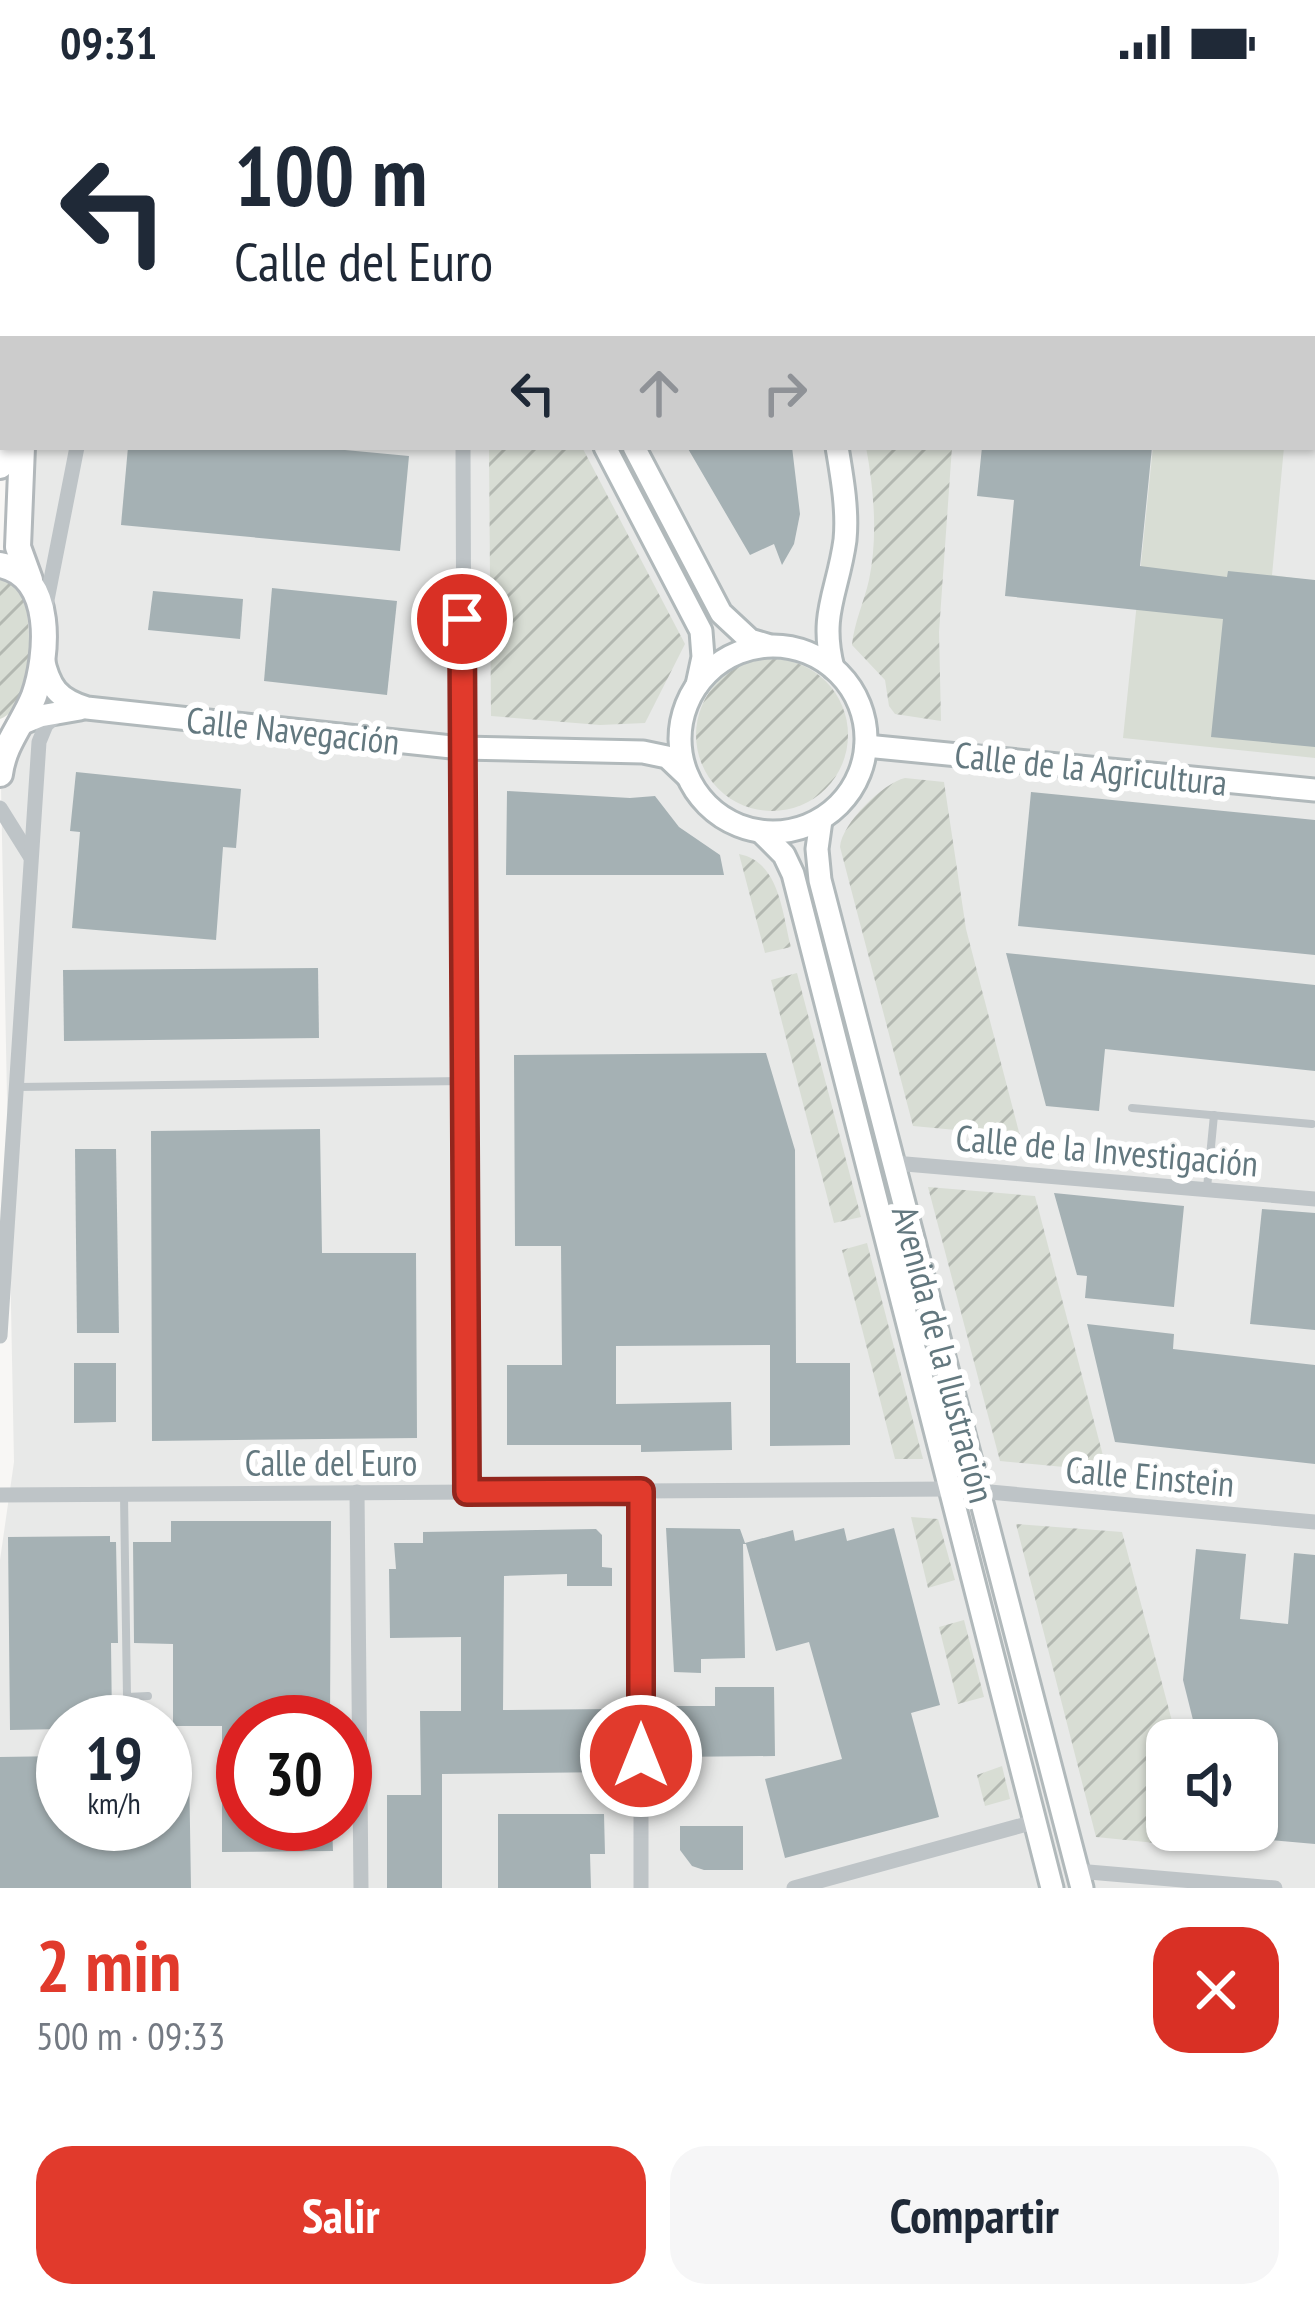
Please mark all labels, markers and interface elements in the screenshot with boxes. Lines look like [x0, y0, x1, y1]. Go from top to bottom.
text: 09:31 [60, 13, 157, 71]
text: 100 m [234, 120, 427, 229]
icon: left [36, 132, 192, 288]
text: Calle del Euro [234, 226, 493, 296]
icon: left [500, 360, 566, 426]
icon: ahead [626, 360, 692, 426]
icon: right [752, 360, 818, 426]
pin [411, 568, 513, 670]
icon: arrive [429, 586, 495, 652]
street label: Calle Navegación [184, 695, 402, 765]
street label: Calle de la Agricultura [952, 730, 1230, 806]
street label: Calle de la Investigación [954, 1113, 1260, 1187]
street label: Avenida de la Ilustración [882, 1201, 1006, 1507]
street label: Calle del Euro [245, 1439, 417, 1486]
street label: Calle Einstein [1064, 1445, 1236, 1507]
position arrow [578, 1693, 704, 1819]
speed limit sign: 30 [216, 1695, 372, 1851]
text: 19 [85, 1719, 143, 1797]
map controls [1146, 1719, 1278, 1851]
button: sound [1146, 1719, 1278, 1851]
text: km/h [87, 1783, 141, 1822]
text: 2 min [36, 1918, 181, 2011]
button: close [1153, 1927, 1279, 2053]
text: 500 m · 09:33 [36, 2010, 225, 2061]
button: Salir [36, 2146, 646, 2284]
button: Compartir [670, 2146, 1279, 2284]

